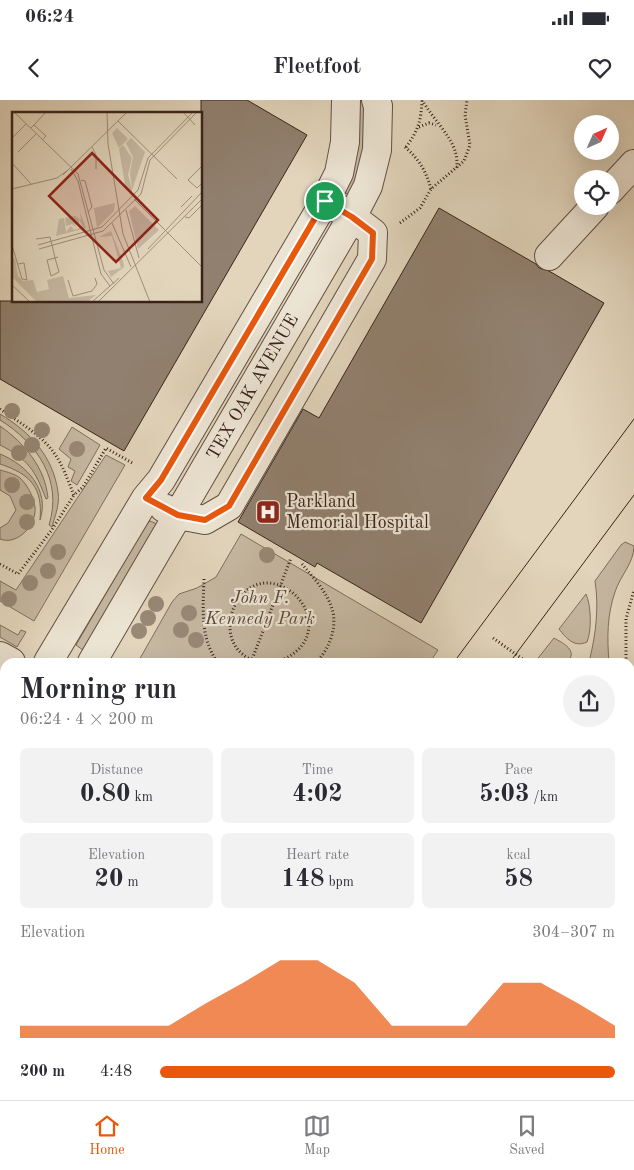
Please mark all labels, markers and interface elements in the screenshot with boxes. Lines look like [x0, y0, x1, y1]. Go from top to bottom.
text: 06:24 [25, 8, 74, 27]
icon: back [20, 54, 48, 82]
icon: heart [586, 54, 614, 82]
text: Fleetfoot [273, 56, 361, 78]
inset map [12, 112, 202, 302]
north arrow [574, 115, 619, 160]
map controls [574, 115, 619, 215]
button: locate [574, 170, 619, 215]
pin [304, 180, 346, 222]
icon: arrive [311, 187, 339, 215]
street label: TEX OAK AVENUE [204, 311, 302, 463]
place label: Parkland Memorial Hospital [286, 493, 429, 532]
hospital icon: Parkland Memorial Hospital [255, 499, 281, 525]
park label: John F. Kennedy Park [204, 589, 315, 628]
button: share [563, 675, 615, 727]
text: Morning run [20, 677, 177, 705]
text: 06:24 · 4 × 200 m [20, 712, 153, 728]
text: Distance [90, 763, 143, 777]
text: Time [302, 763, 333, 777]
text: Pace [504, 763, 533, 777]
text: 0.80 [80, 782, 131, 807]
text: 4:02 [292, 782, 343, 807]
text: 5:03 [479, 782, 529, 807]
text: km [131, 790, 153, 804]
text: /km [529, 790, 558, 804]
text: Elevation [88, 848, 145, 862]
text: Heart rate [286, 848, 349, 862]
text: kcal [506, 848, 531, 862]
text: 20 [94, 867, 123, 892]
text: 148 [281, 867, 325, 892]
text: 58 [504, 867, 533, 892]
text: m [123, 875, 139, 889]
text: bpm [325, 875, 354, 889]
text: Elevation [20, 925, 85, 941]
text: 304–307 m [532, 925, 615, 941]
text: 200 m [20, 1064, 65, 1080]
text: 4:48 [100, 1064, 132, 1080]
tab: Home [89, 1112, 125, 1159]
tab: Map [303, 1112, 331, 1159]
tab: Saved [509, 1112, 545, 1159]

